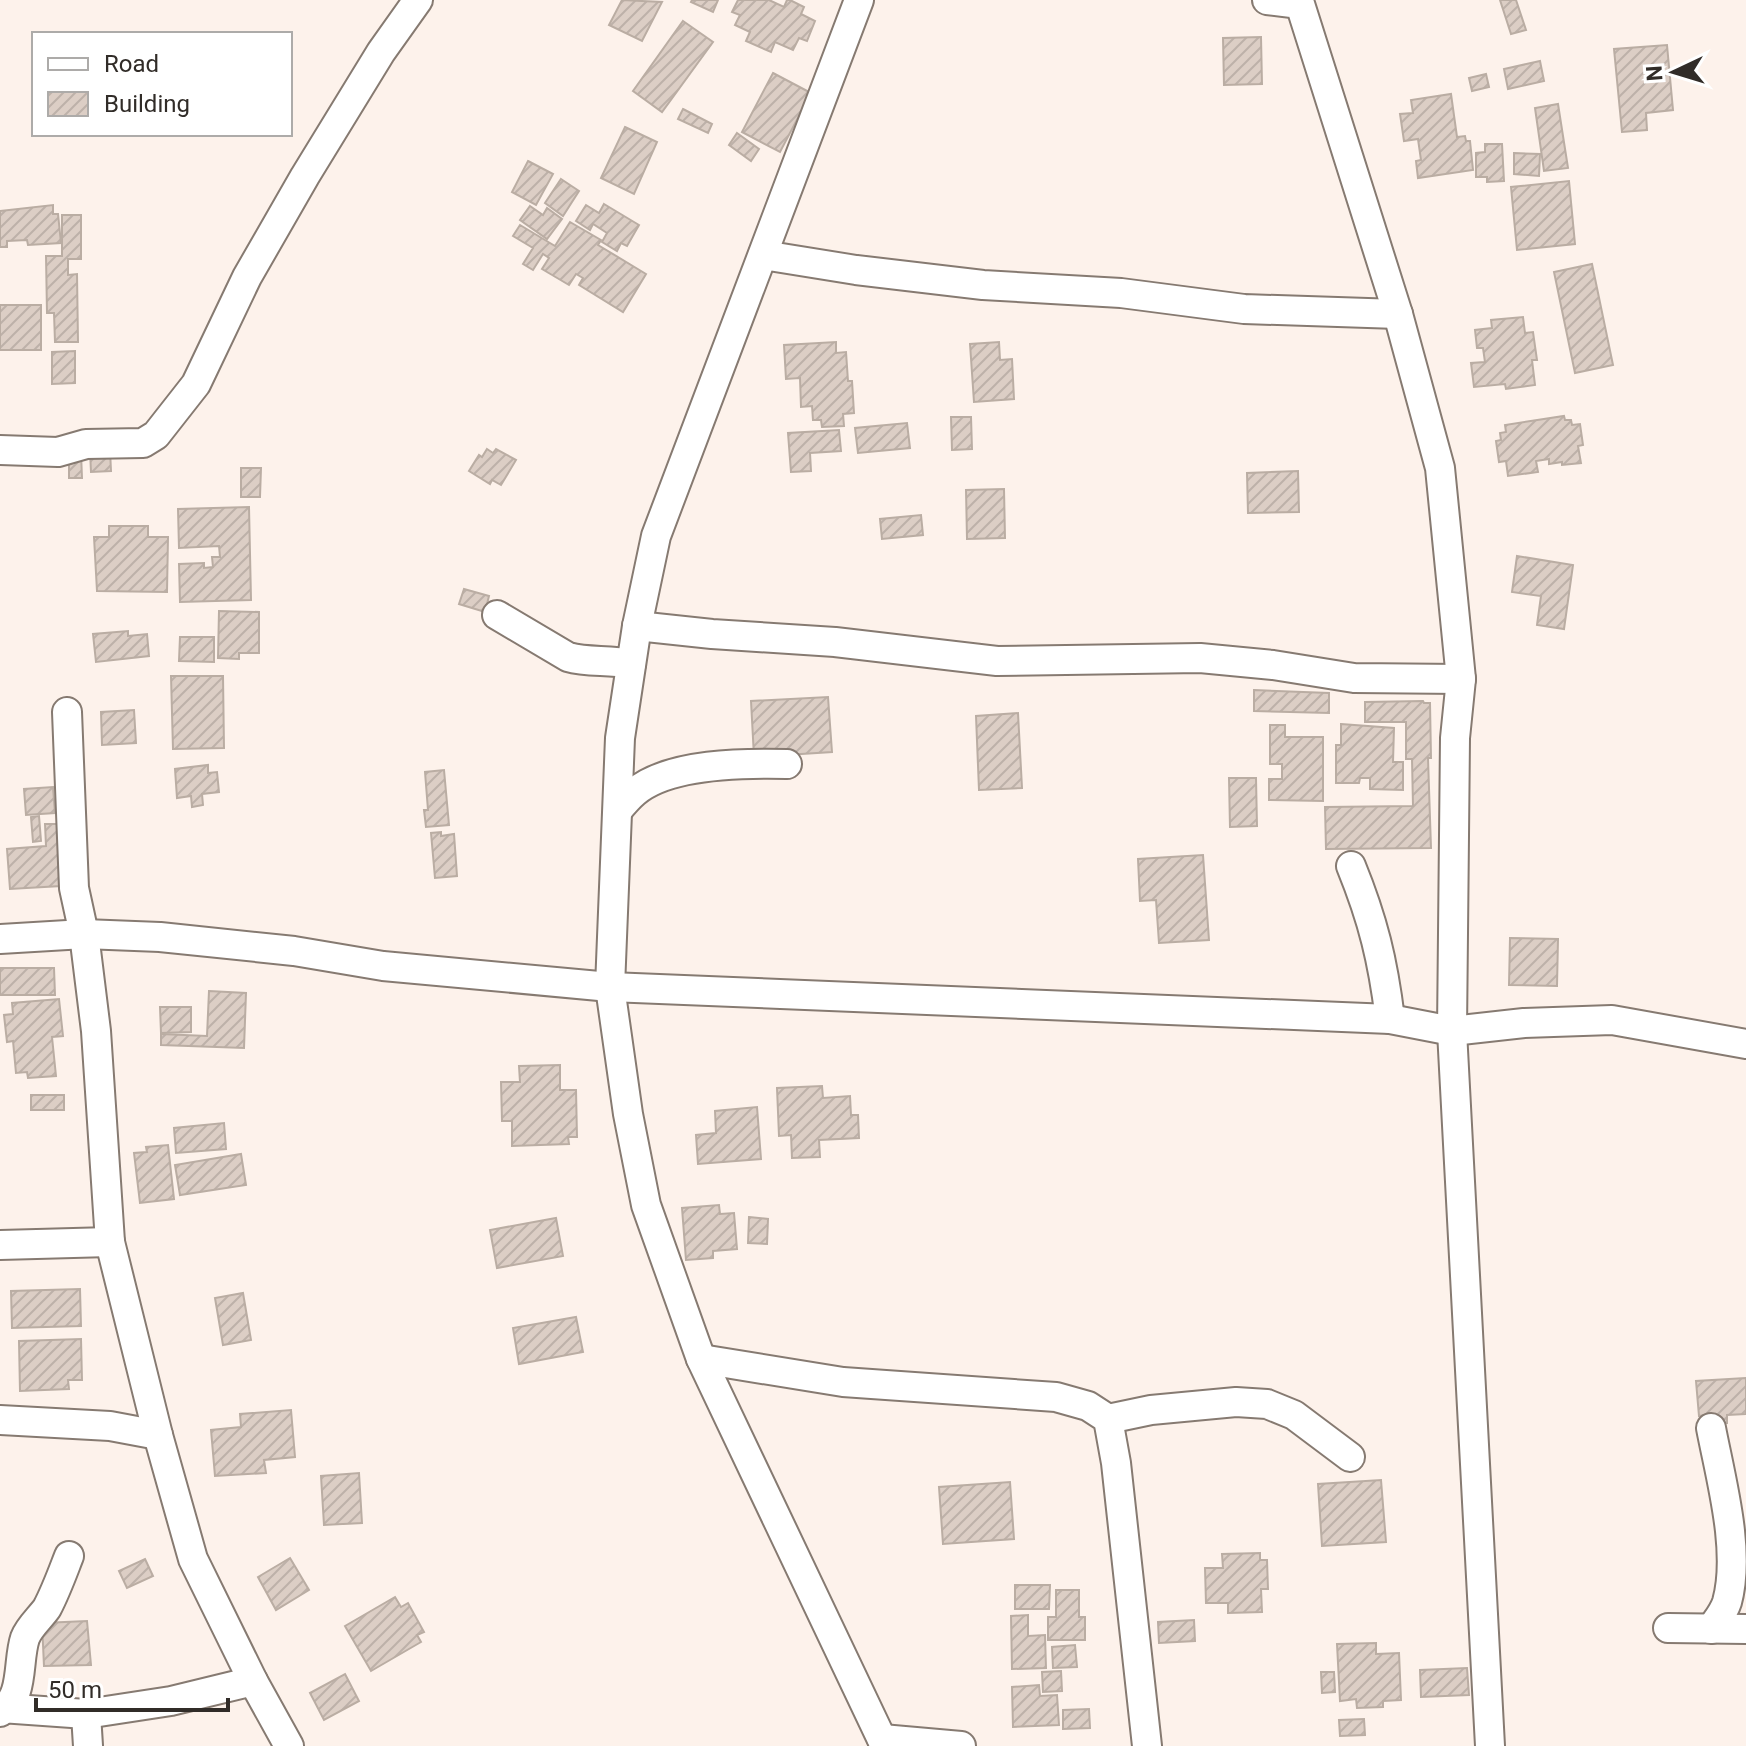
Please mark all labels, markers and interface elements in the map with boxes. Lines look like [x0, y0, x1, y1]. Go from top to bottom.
legend [32, 32, 292, 136]
north arrow [1634, 32, 1714, 112]
text: Road [104, 50, 159, 78]
text: N [1642, 65, 1668, 82]
text: Building [104, 90, 190, 118]
scale bar [36, 1662, 228, 1712]
text: 50 m [48, 1676, 102, 1704]

